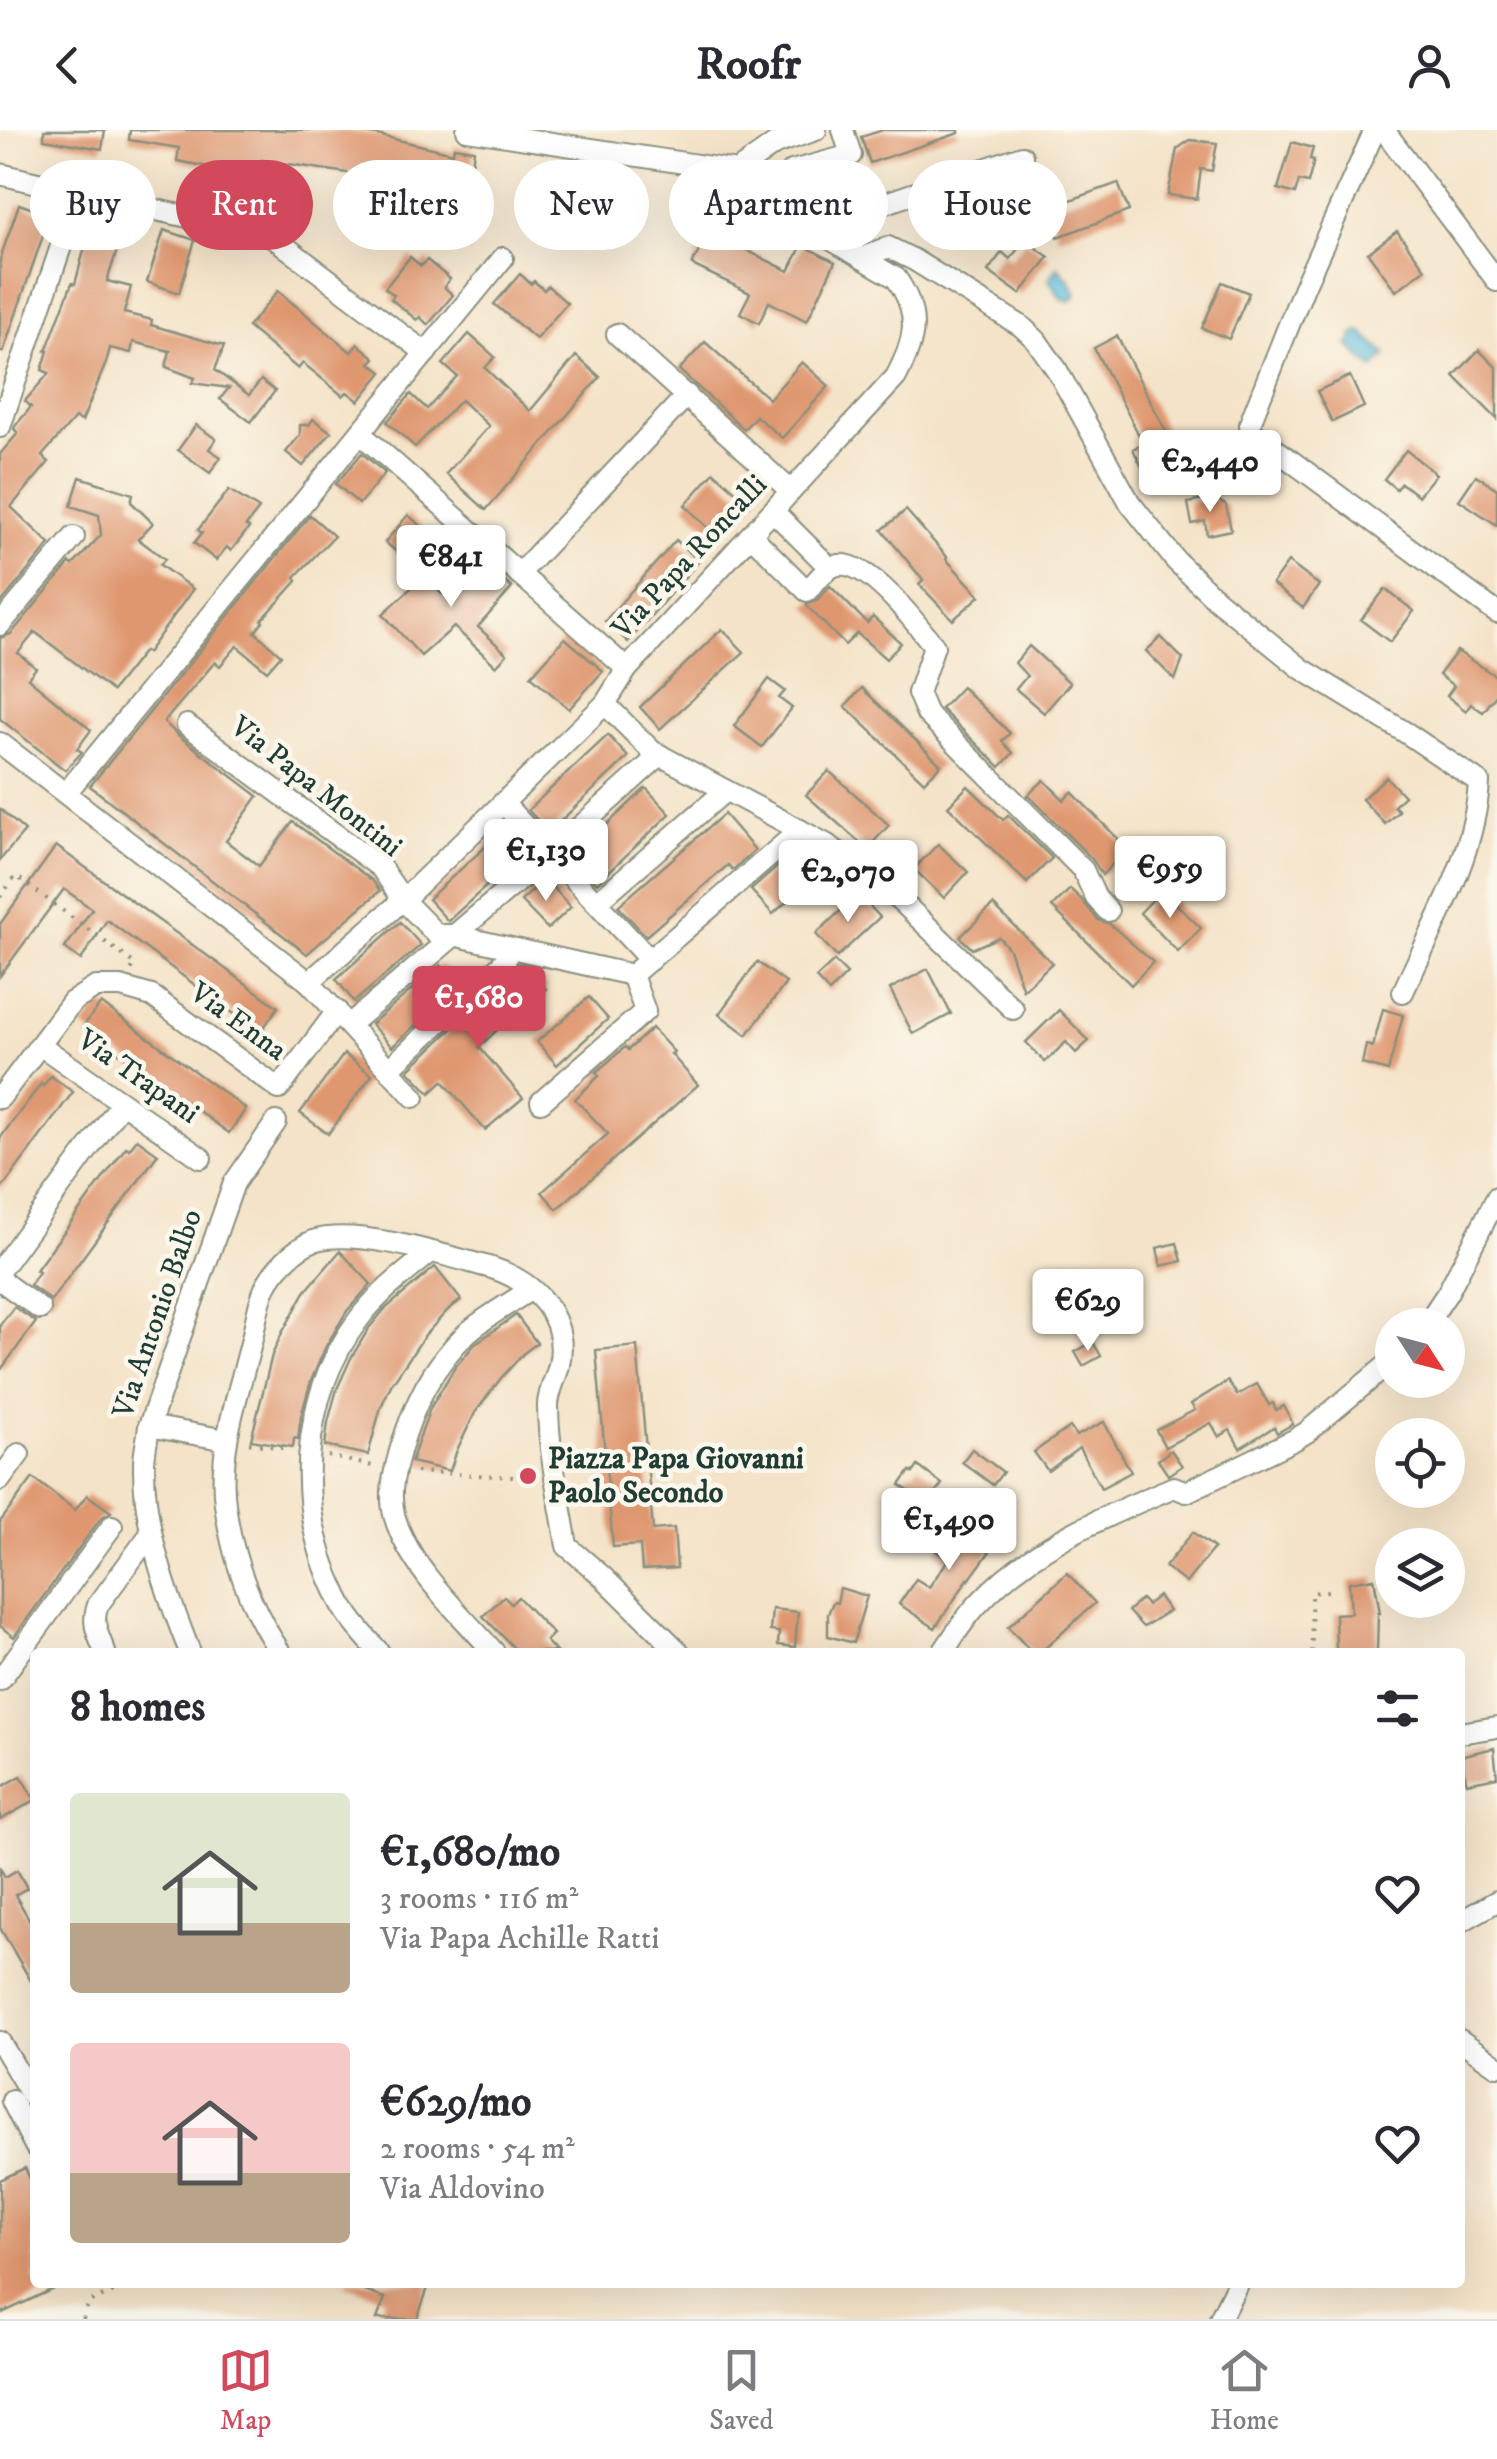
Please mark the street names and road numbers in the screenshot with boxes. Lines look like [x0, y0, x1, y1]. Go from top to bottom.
street label: Via Papa Roncalli [604, 467, 776, 648]
street label: Via Papa Montini [222, 708, 409, 866]
street label: Via Enna [181, 974, 294, 1070]
street label: Via Trapani [69, 1021, 206, 1132]
street label: Via Antonio Balbo [105, 1205, 211, 1424]

